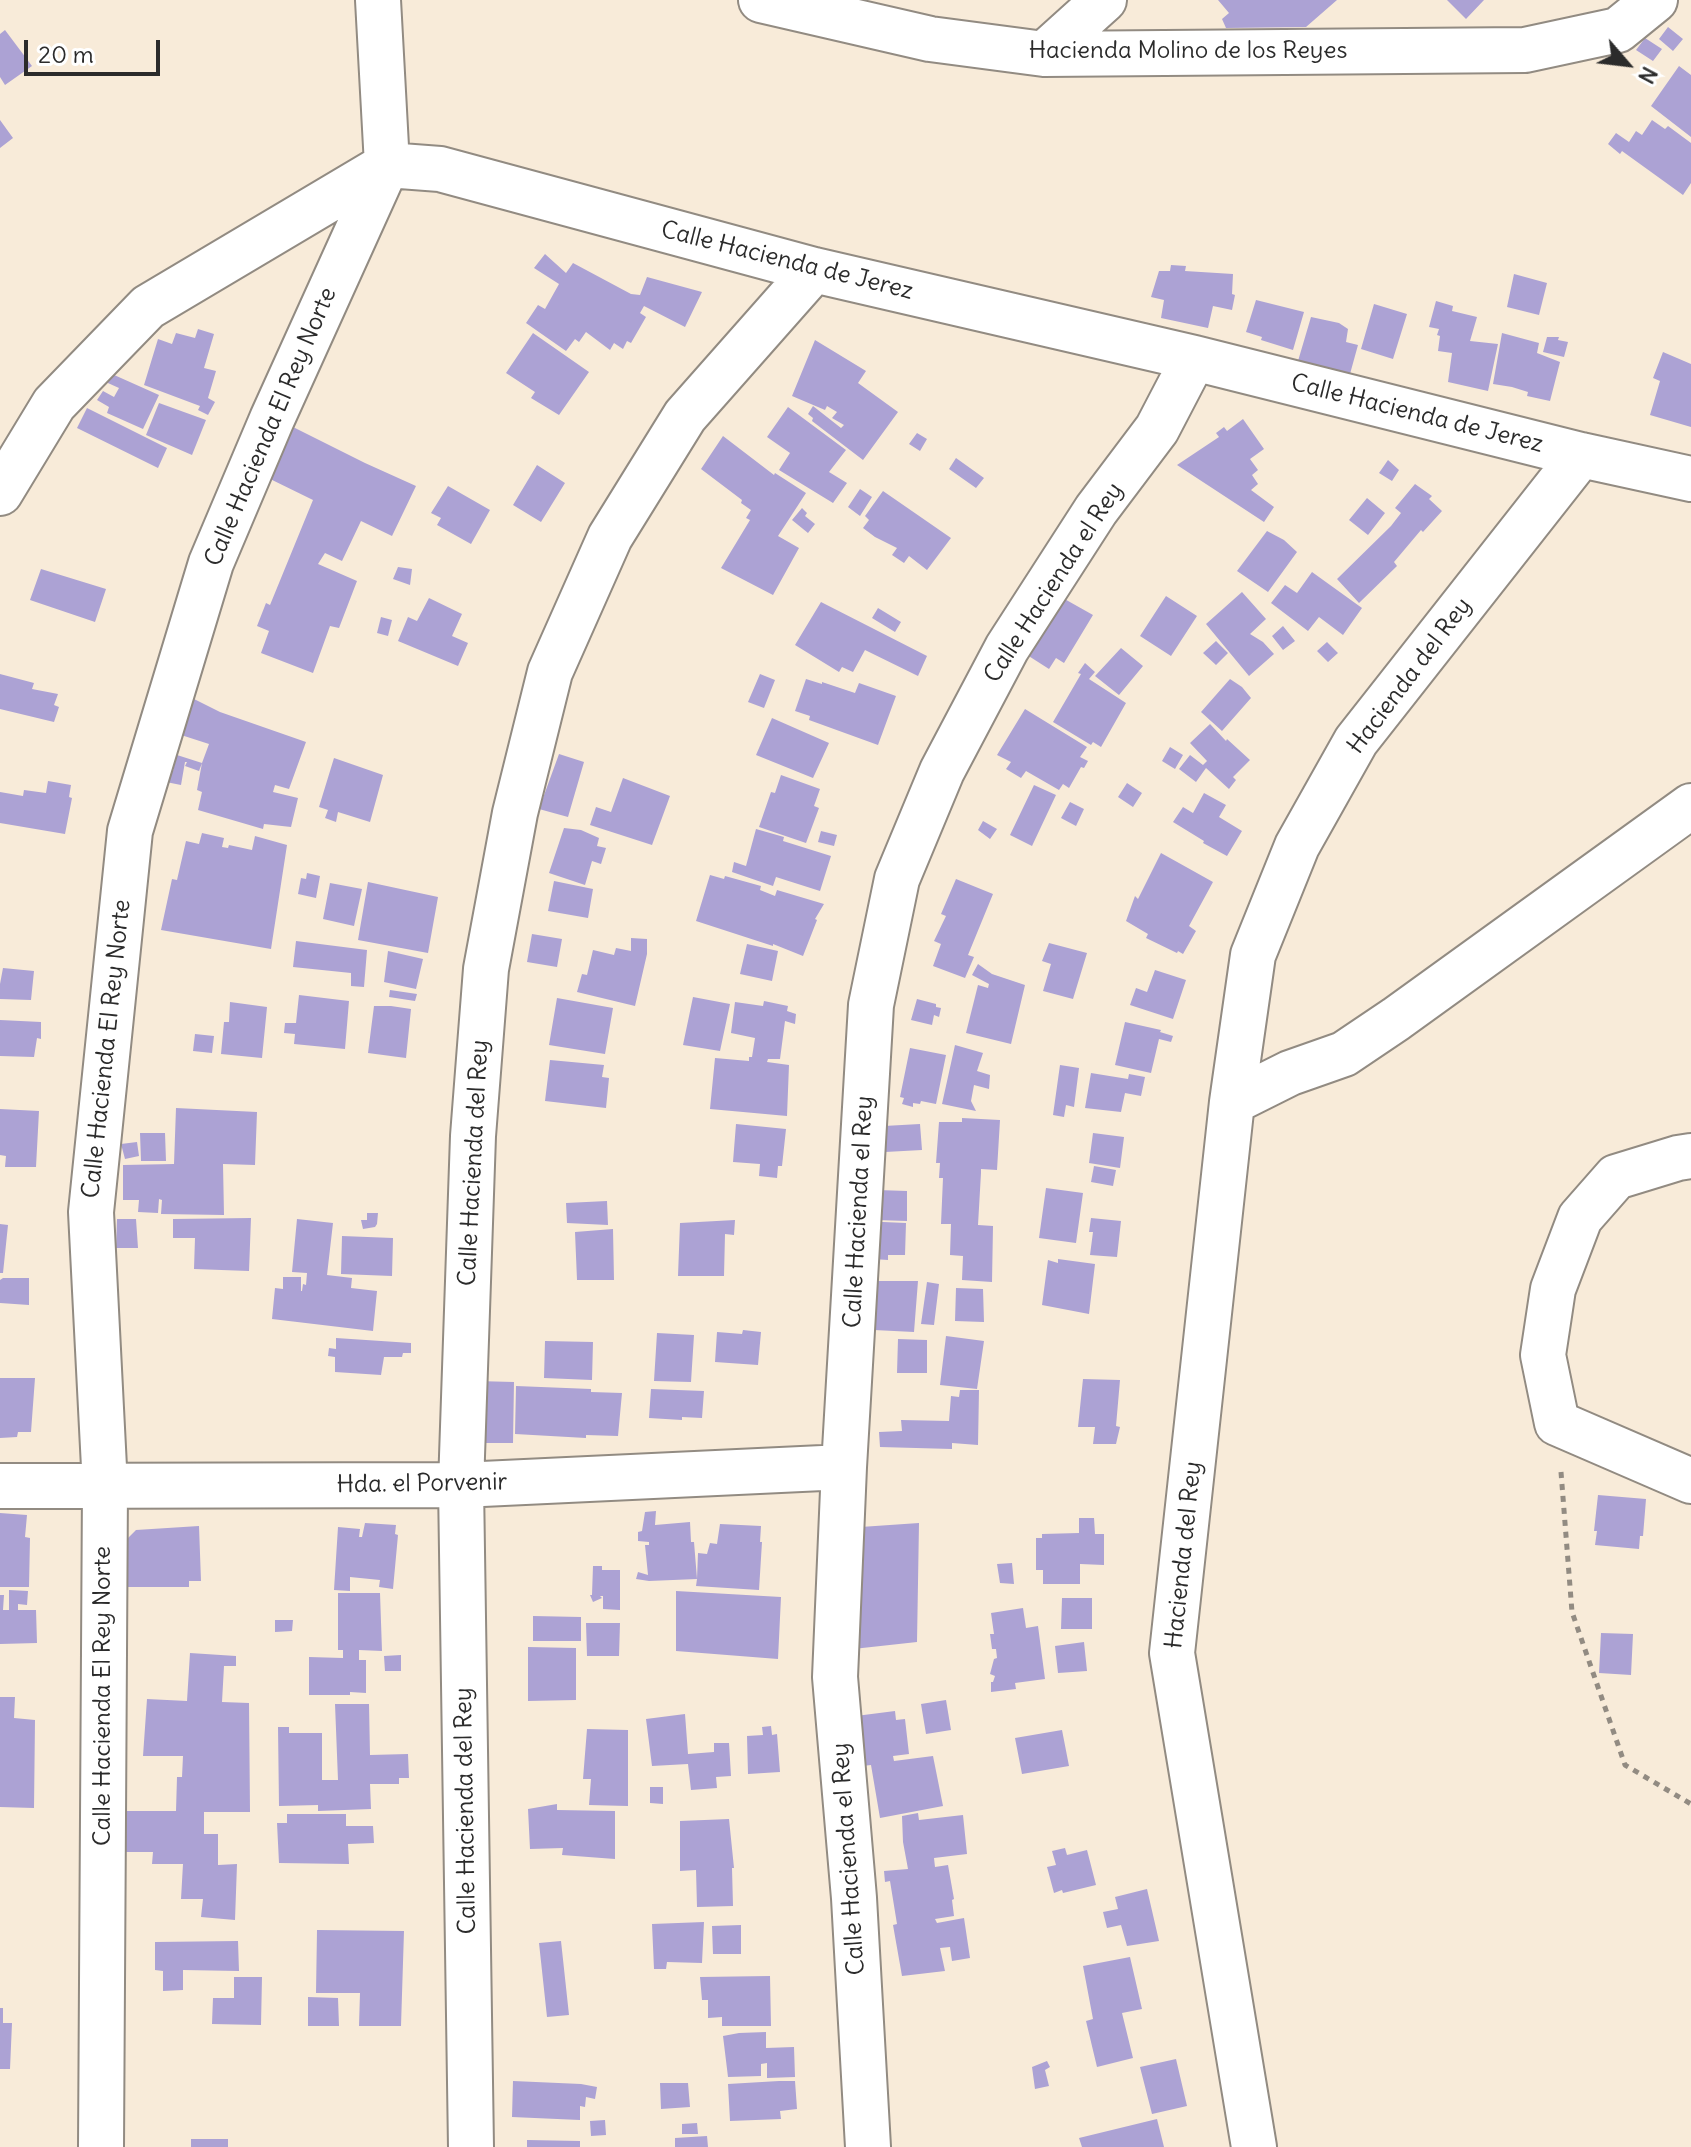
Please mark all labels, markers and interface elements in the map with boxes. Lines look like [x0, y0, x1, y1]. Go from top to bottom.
scale bar [28, 24, 164, 74]
north arrow [1587, 24, 1667, 104]
street label: Hacienda Molino de los Reyes [1029, 37, 1347, 65]
text: 20 m [38, 39, 94, 69]
text: N [1632, 62, 1664, 89]
street label: Calle Hacienda de Jerez [658, 216, 916, 306]
street label: Calle Hacienda El Rey Norte [199, 283, 343, 571]
street label: Calle Hacienda de Jerez [1288, 369, 1546, 459]
street label: Calle Hacienda el Rey [979, 478, 1129, 688]
street label: Hacienda del Rey [1342, 592, 1478, 760]
street label: Calle Hacienda El Rey Norte [77, 898, 137, 1200]
street label: Calle Hacienda del Rey [453, 1039, 495, 1287]
street label: Calle Hacienda el Rey [839, 1095, 879, 1329]
street label: Hacienda del Rey [1160, 1460, 1208, 1650]
street label: Hda. el Porvenir [336, 1468, 508, 1500]
street label: Calle Hacienda El Rey Norte [89, 1546, 117, 1846]
street label: Calle Hacienda del Rey [449, 1687, 483, 1935]
street label: Calle Hacienda el Rey [827, 1742, 871, 1976]

